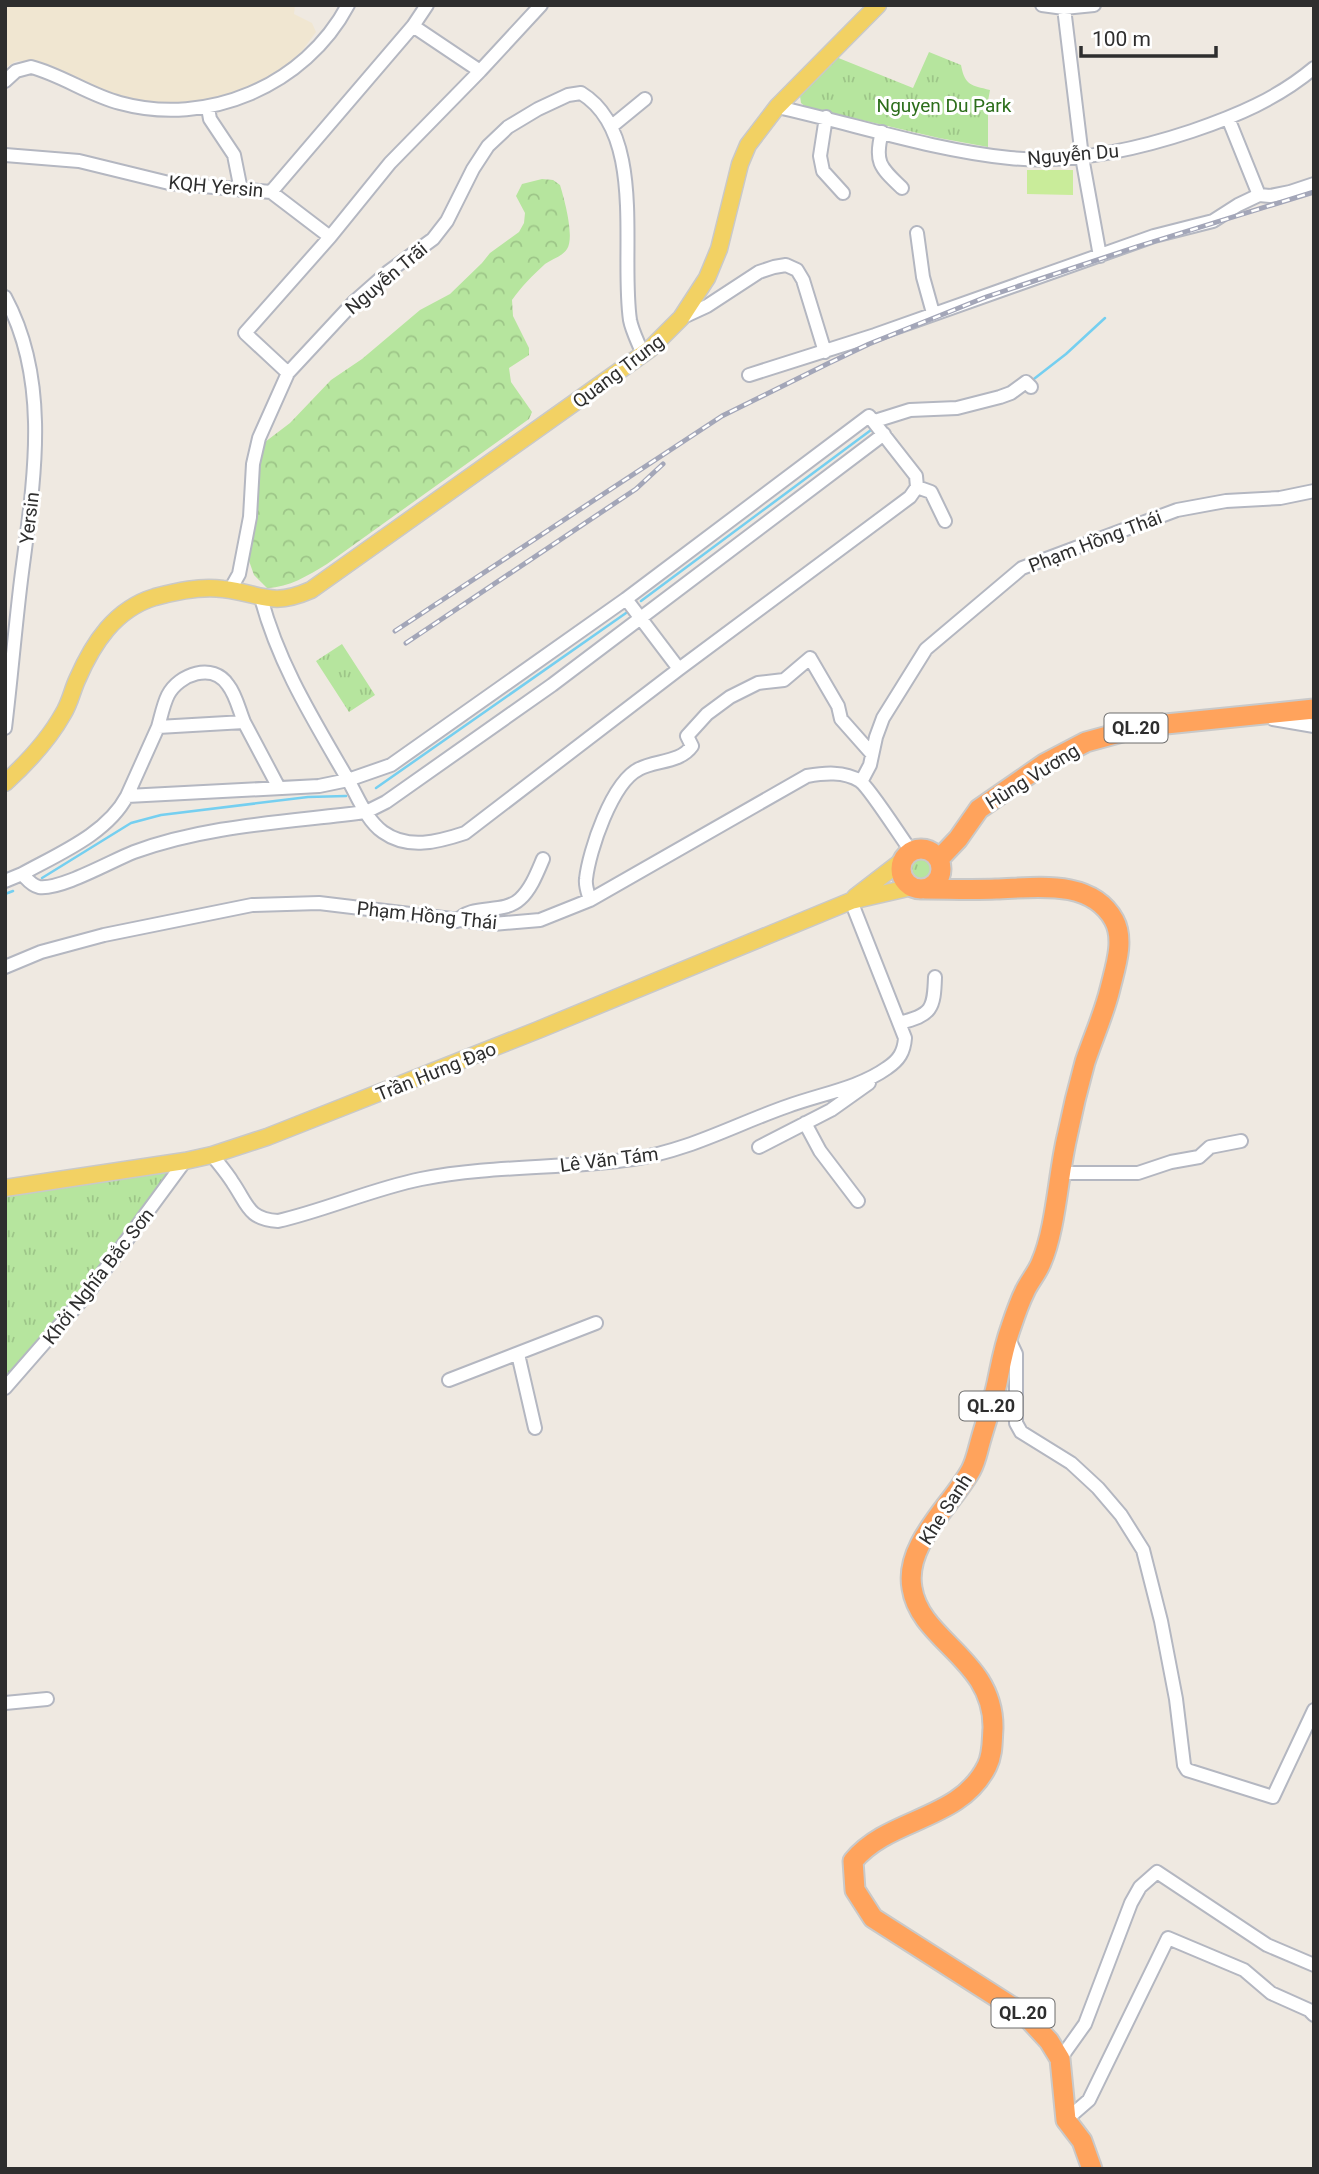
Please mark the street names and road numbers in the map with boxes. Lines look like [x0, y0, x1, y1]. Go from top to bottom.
street label: Nguyễn Du [1026, 139, 1120, 170]
street label: KQH Yersin [168, 171, 264, 202]
street label: Nguyễn Trãi [341, 237, 432, 319]
street label: Quang Trung [568, 330, 668, 413]
street label: Yersin [15, 491, 44, 545]
street label: Phạm Hồng Thái [1025, 505, 1165, 577]
road number: QL.20 [1104, 714, 1168, 742]
street label: Hùng Vương [981, 739, 1083, 814]
street label: Phạm Hồng Thái [356, 897, 498, 934]
street label: Trần Hưng Đạo [373, 1037, 500, 1106]
street label: Lê Văn Tám [558, 1142, 660, 1177]
street label: Khởi Nghĩa Bắc Sơn [38, 1204, 159, 1349]
road number: QL.20 [960, 1392, 1023, 1420]
street label: Khe Sanh [914, 1470, 977, 1549]
road number: QL.20 [992, 1998, 1054, 2027]

